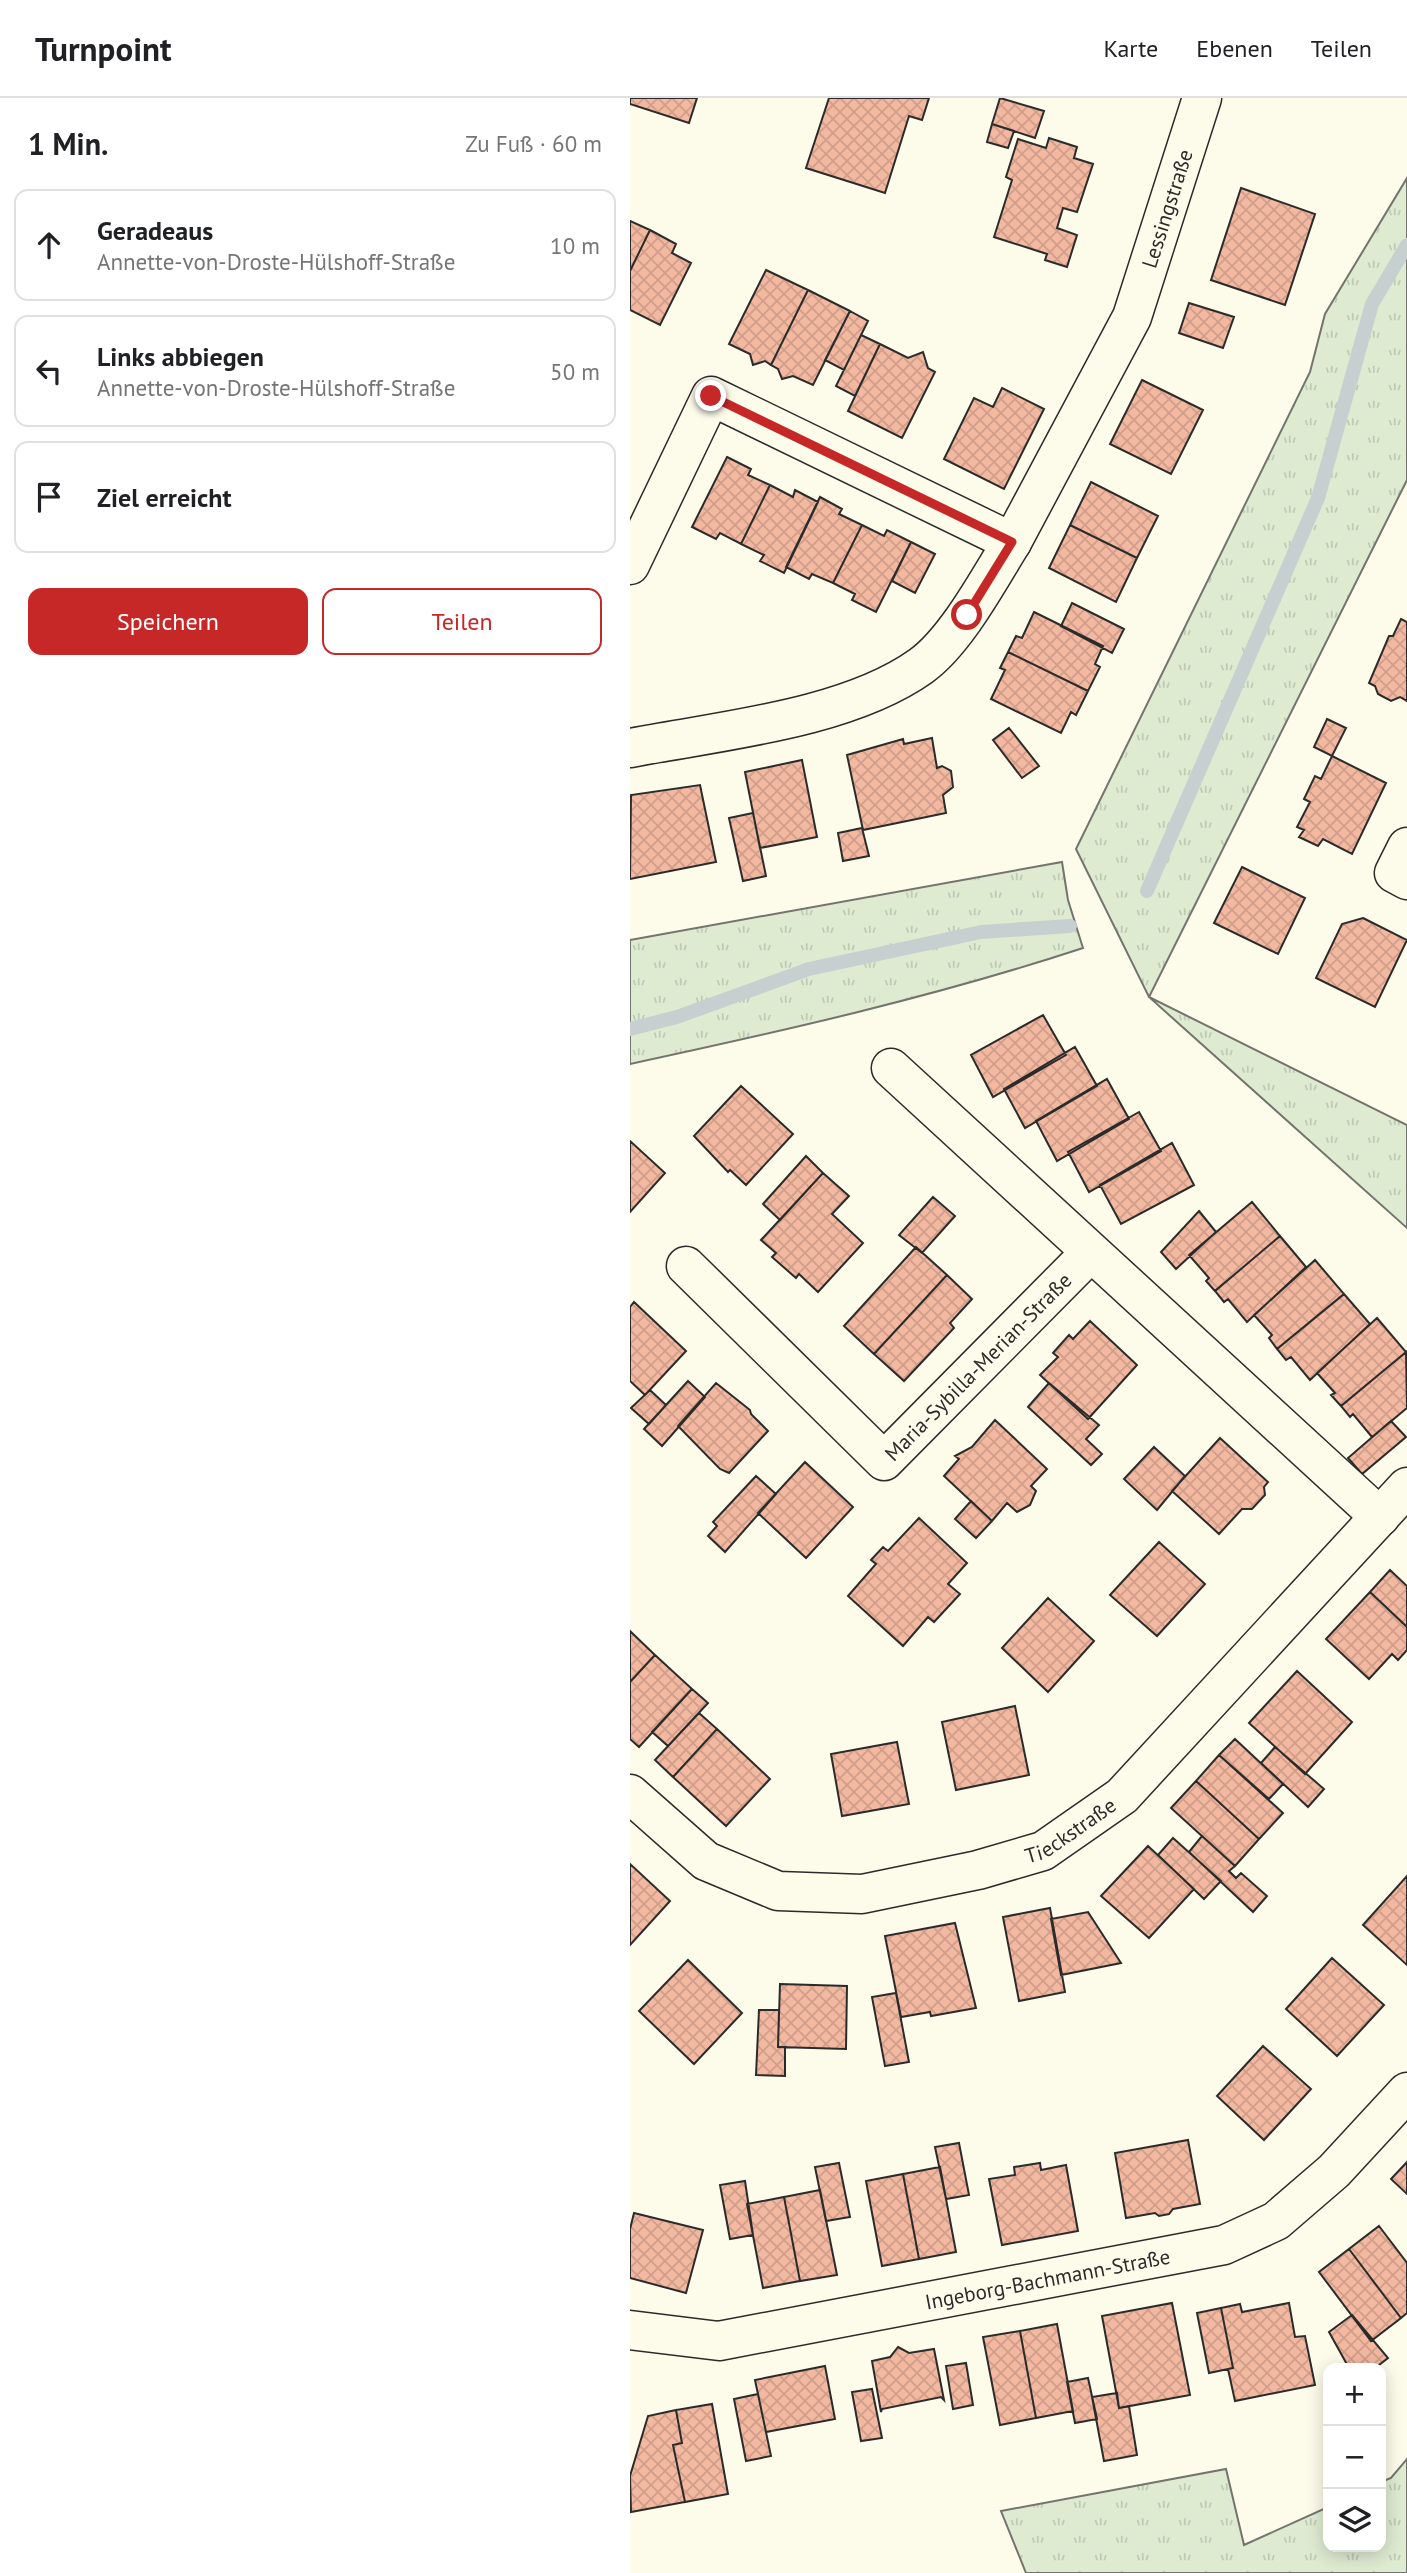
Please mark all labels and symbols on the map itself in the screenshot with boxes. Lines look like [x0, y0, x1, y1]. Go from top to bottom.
street label: Lessingstraße [1135, 146, 1198, 271]
route end [695, 380, 726, 411]
route start [951, 599, 982, 630]
street label: Maria-Sybilla-Merian-Straße [879, 1267, 1077, 1466]
street label: Tieckstraße [1021, 1791, 1121, 1869]
street label: Ingeborg-Bachmann-Straße [923, 2242, 1172, 2315]

